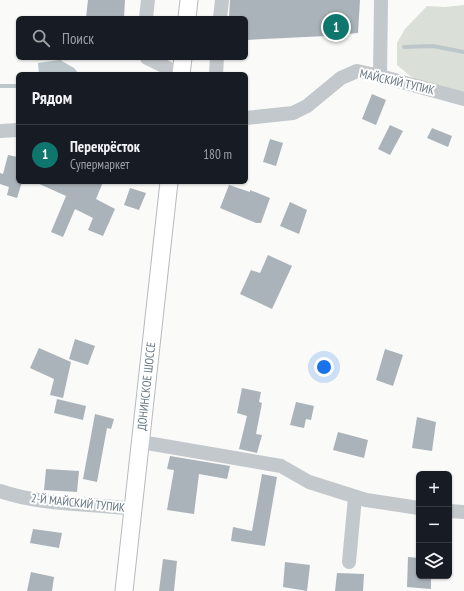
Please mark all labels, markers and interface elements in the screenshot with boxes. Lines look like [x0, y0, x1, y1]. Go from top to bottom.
pin: 1 [323, 12, 349, 42]
search box [16, 16, 248, 60]
icon: search [30, 27, 52, 49]
text: Поиск [62, 29, 94, 48]
street label: МАЙСКИЙ ТУПИК [358, 66, 436, 97]
text: Рядом [32, 87, 72, 109]
text: Перекрёсток [70, 137, 140, 156]
text: 1 [42, 146, 48, 163]
text: 180 m [203, 146, 232, 163]
text: Супермаркет [70, 156, 129, 173]
street label: ДОНИНСКОЕ ШОССЕ [134, 341, 158, 431]
your location [314, 357, 334, 377]
map controls [416, 471, 452, 579]
button: + [416, 471, 452, 507]
street label: 2-Й МАЙСКИЙ ТУПИК [30, 490, 126, 515]
button: − [416, 507, 452, 543]
button: layers [416, 543, 452, 579]

